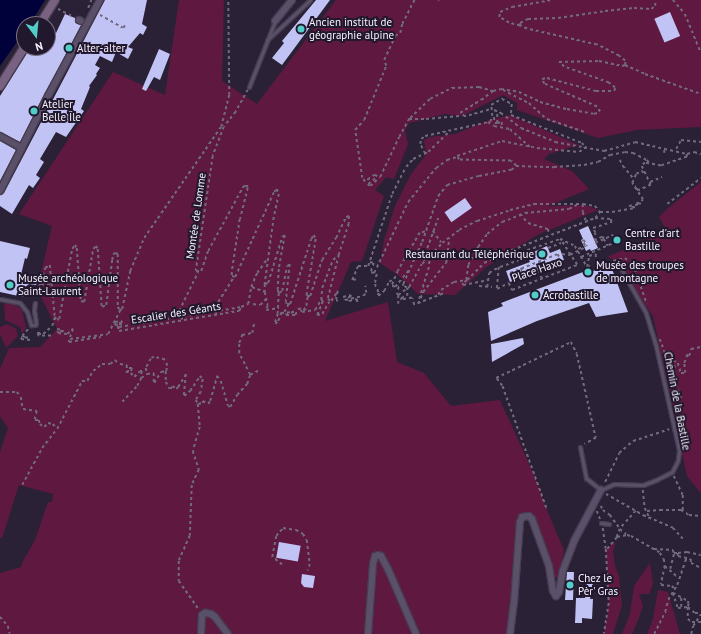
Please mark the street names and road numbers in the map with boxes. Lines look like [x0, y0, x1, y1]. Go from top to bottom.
street label: Montée de Lomme [183, 172, 209, 260]
street label: Place Haxo [510, 255, 564, 285]
street label: Escalier des Géants [130, 299, 222, 327]
street label: Chemin de la Bastille [661, 351, 693, 451]

